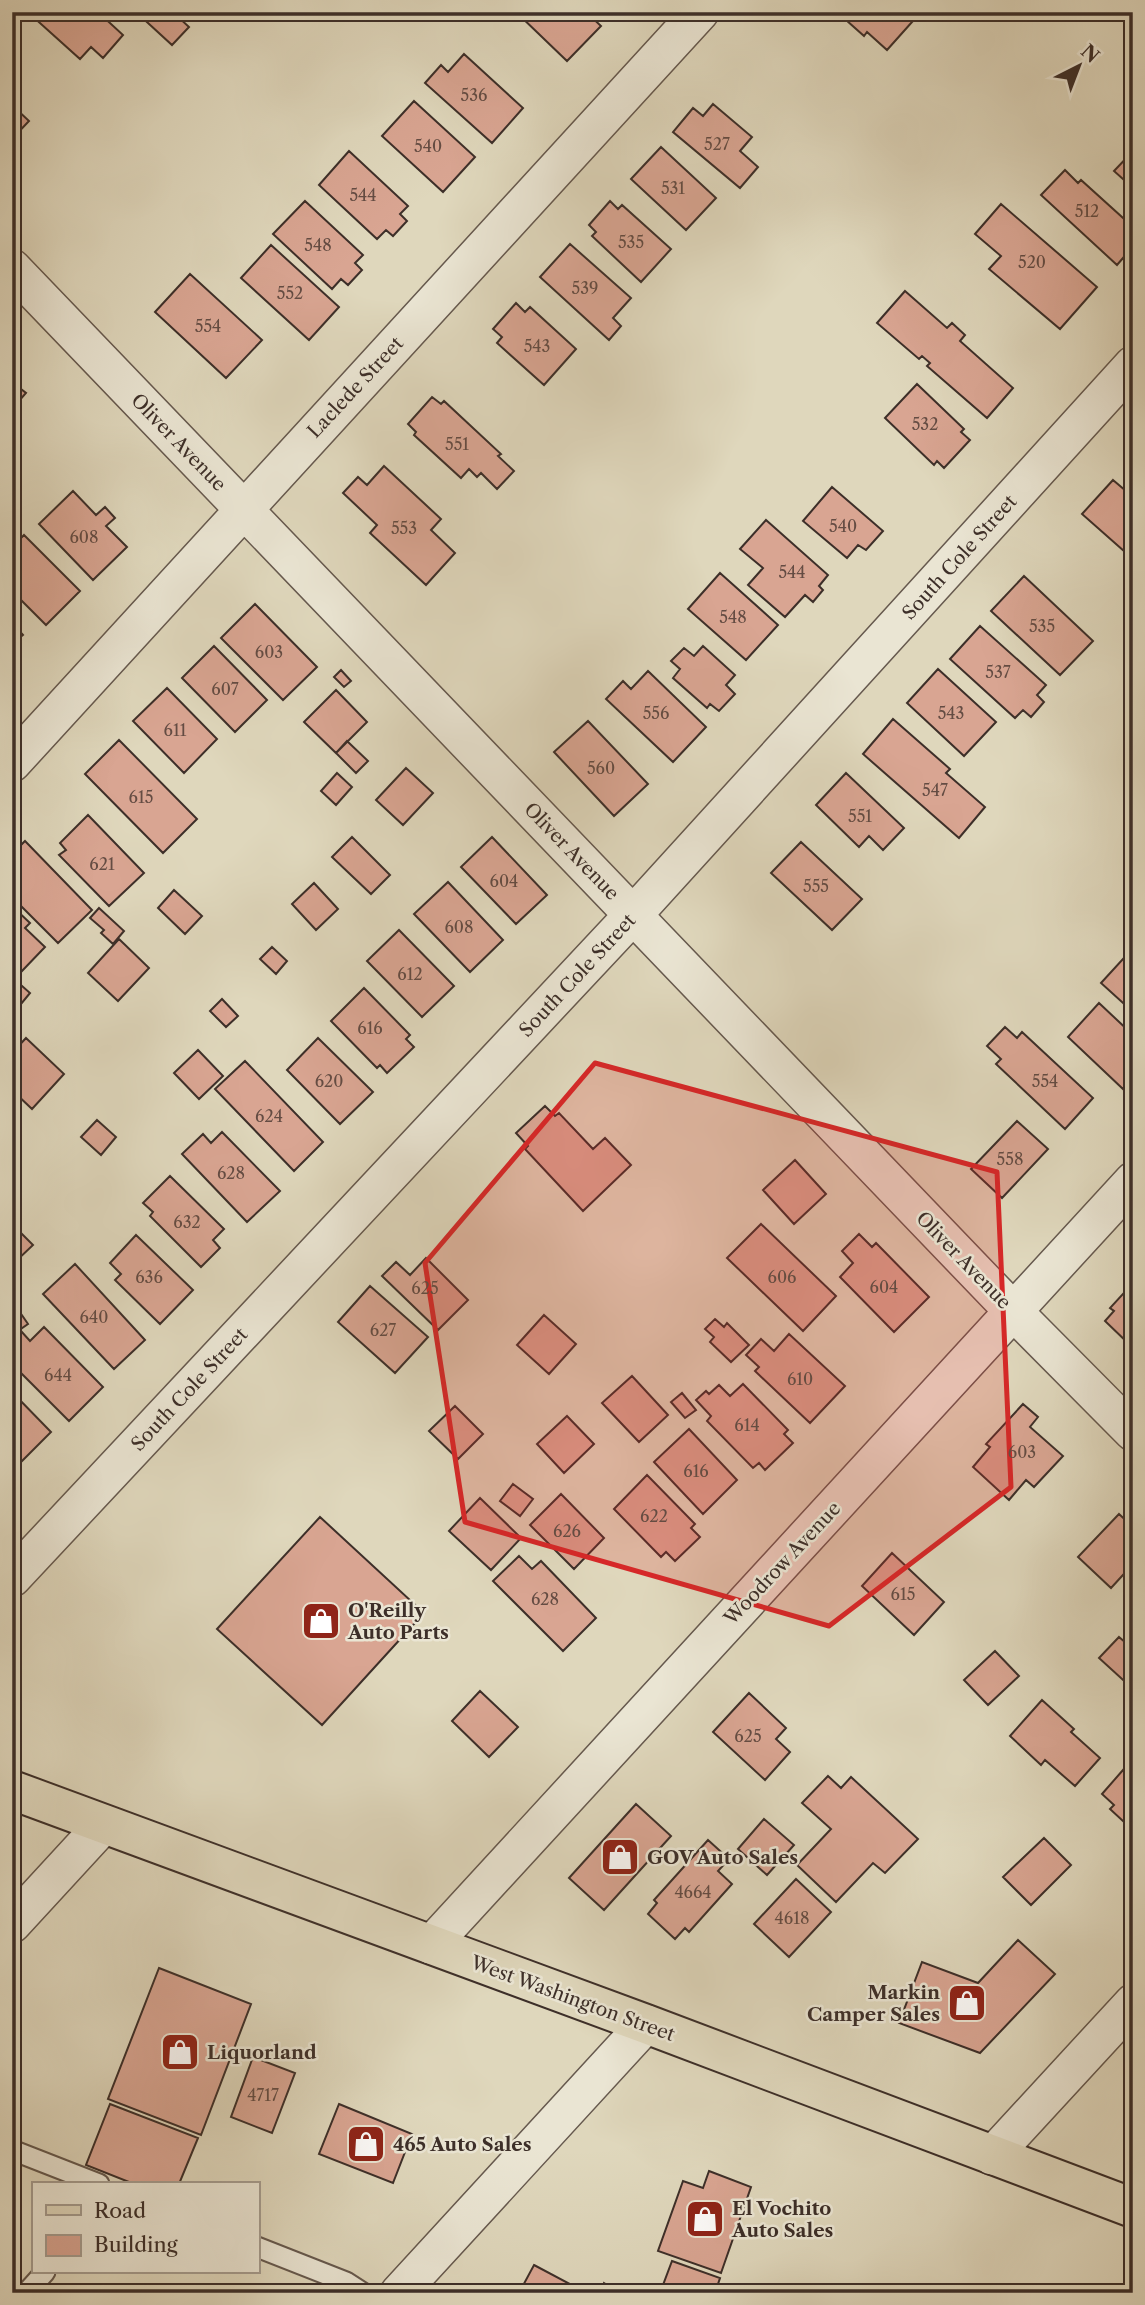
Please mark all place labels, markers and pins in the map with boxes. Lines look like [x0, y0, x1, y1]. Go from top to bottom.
place label: O'Reilly Auto Parts [347, 1599, 449, 1644]
shop icon: O'Reilly Auto Parts [300, 1600, 342, 1642]
shop icon: GOV Auto Sales [599, 1836, 641, 1878]
place label: GOV Auto Sales [647, 1846, 798, 1869]
place label: Markin Camper Sales [807, 1981, 940, 2026]
shop icon: Markin Camper Sales [946, 1982, 988, 2024]
shop icon: Liquorland [159, 2031, 201, 2073]
place label: Liquorland [207, 2041, 317, 2064]
shop icon: 465 Auto Sales [345, 2123, 387, 2165]
place label: 465 Auto Sales [393, 2133, 532, 2156]
place label: El Vochito Auto Sales [731, 2197, 834, 2242]
shop icon: El Vochito Auto Sales [684, 2198, 726, 2240]

